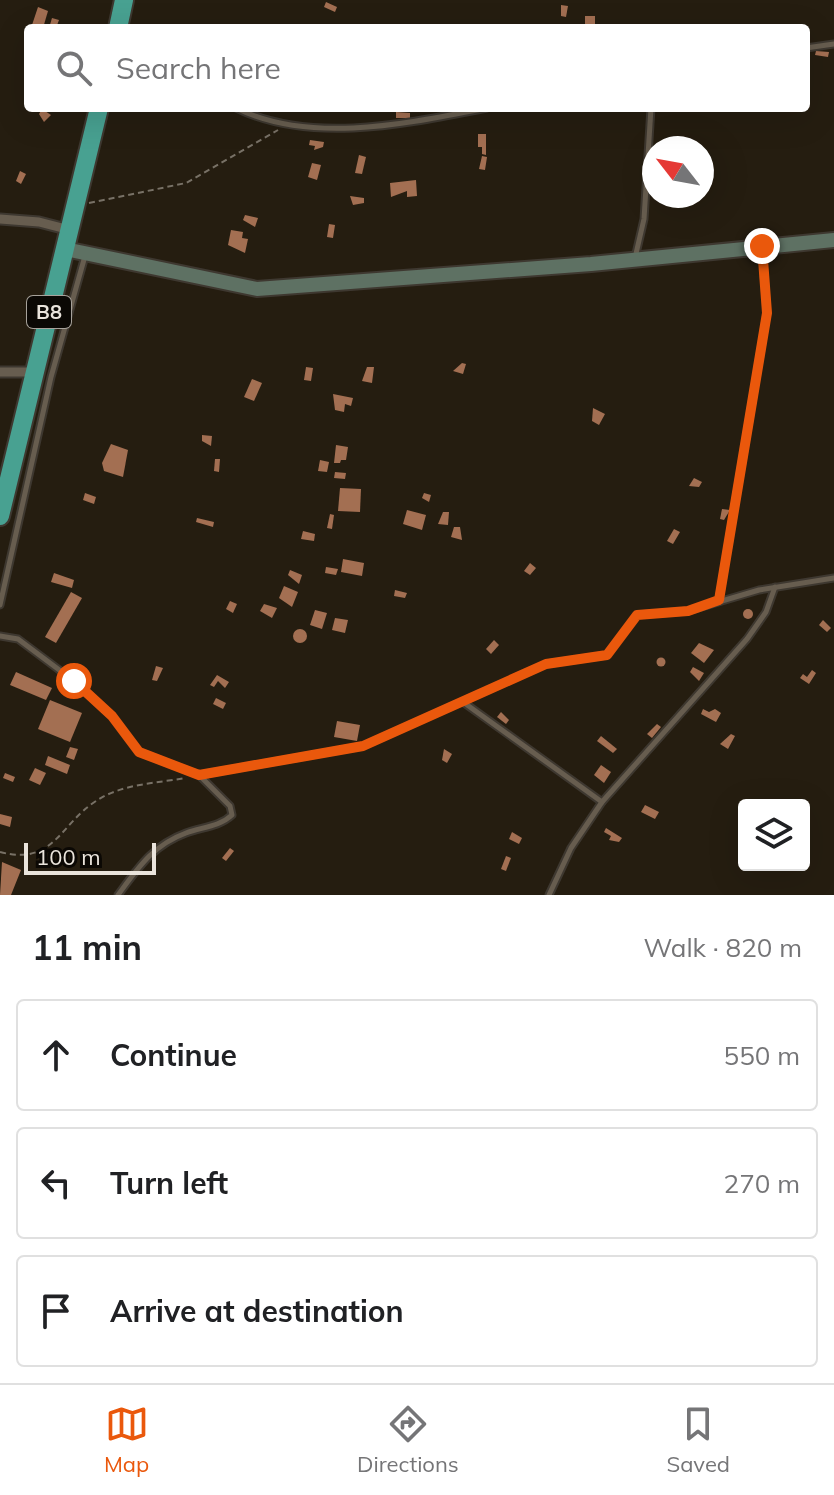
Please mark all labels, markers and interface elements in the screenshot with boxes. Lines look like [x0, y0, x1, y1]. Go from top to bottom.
search box [24, 24, 810, 112]
icon: search [52, 46, 96, 90]
text: Search here [116, 49, 281, 87]
north arrow [642, 136, 714, 208]
route end [744, 228, 780, 264]
road number: B8 [27, 296, 71, 328]
route start [56, 663, 92, 699]
map controls [738, 799, 810, 871]
button: layers [738, 799, 810, 871]
scale bar [24, 839, 156, 875]
text: 100 m [36, 843, 101, 871]
text: 11 min [32, 926, 142, 969]
text: Walk · 820 m [643, 931, 802, 964]
icon: ahead [34, 1033, 78, 1077]
text: Continue [110, 1036, 237, 1074]
text: 550 m [724, 1039, 800, 1072]
icon: left [34, 1161, 78, 1205]
text: Turn left [110, 1164, 228, 1202]
text: 270 m [724, 1167, 800, 1200]
icon: arrive [34, 1289, 78, 1333]
text: Arrive at destination [110, 1292, 404, 1330]
tab: Map [104, 1402, 149, 1478]
tab: Directions [357, 1402, 459, 1478]
tab: Saved [667, 1402, 730, 1478]

